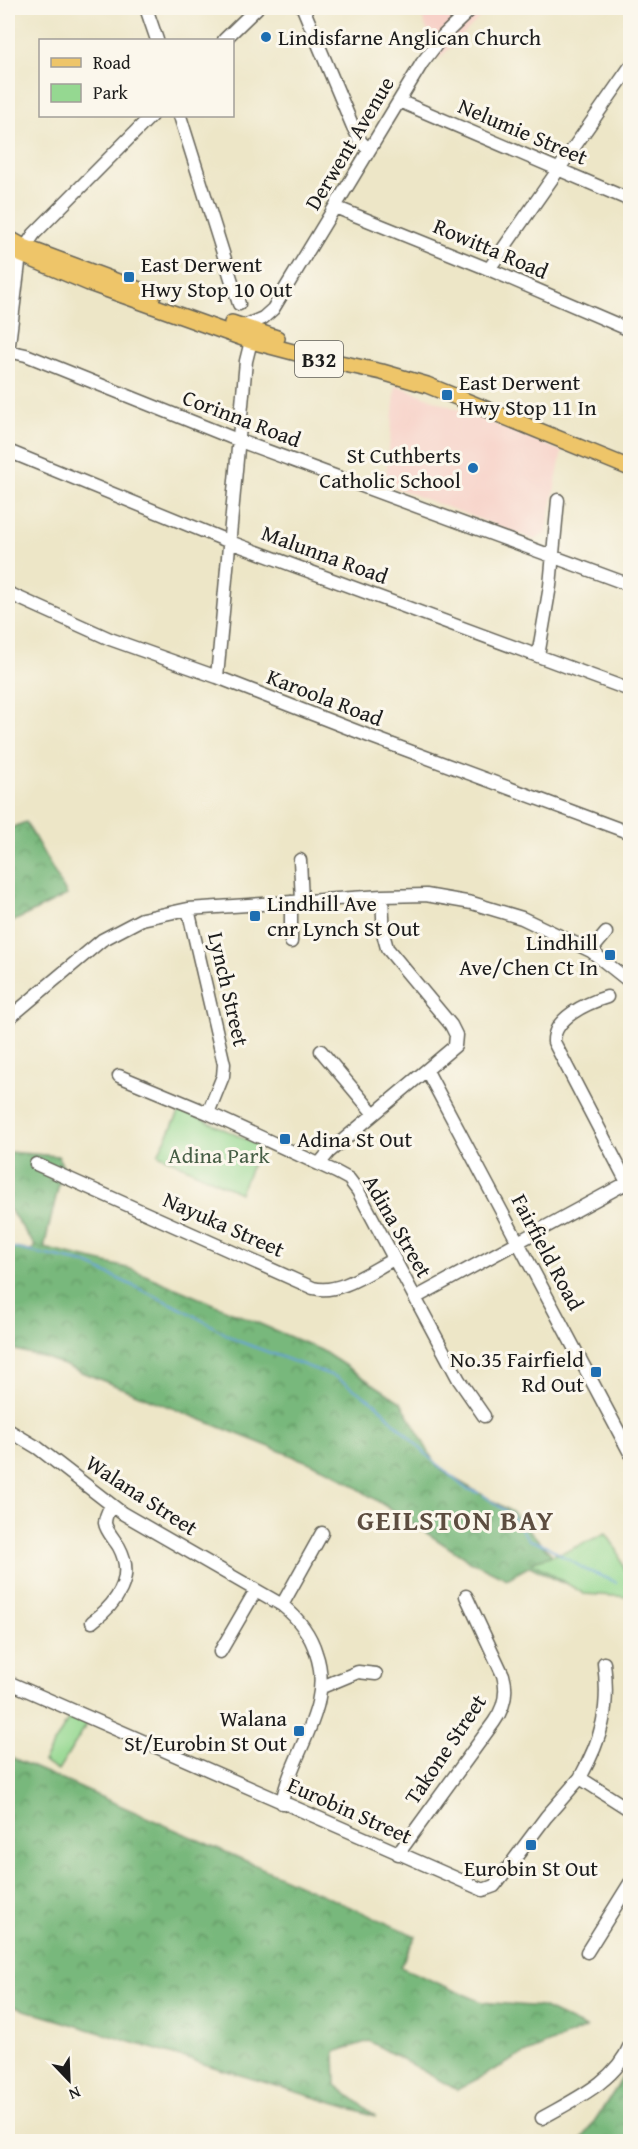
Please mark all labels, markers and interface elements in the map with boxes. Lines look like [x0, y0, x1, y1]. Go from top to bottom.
place label: Lindisfarne Anglican Church [278, 21, 542, 53]
marker: Lindisfarne Anglican Church [259, 30, 273, 44]
legend [39, 39, 234, 117]
text: Road [93, 49, 131, 76]
street label: Derwent Avenue [296, 70, 402, 216]
text: Park [93, 79, 129, 106]
street label: Nelumie Street [453, 89, 593, 173]
street label: Rowitta Road [429, 209, 554, 287]
place label: East Derwent Hwy Stop 10 Out [141, 248, 293, 305]
marker: East Derwent Hwy Stop 10 Out [122, 270, 136, 284]
road number: B32 [295, 341, 343, 377]
place label: East Derwent Hwy Stop 11 In [459, 366, 597, 423]
street label: Corinna Road [178, 381, 306, 455]
marker: East Derwent Hwy Stop 11 In [440, 388, 454, 402]
place label: St Cuthberts Catholic School [319, 439, 461, 496]
marker: St Cuthberts Catholic School [466, 461, 480, 475]
street label: Malunna Road [257, 516, 393, 592]
street label: Karoola Road [262, 660, 388, 734]
place label: Lindhill Ave cnr Lynch St Out [267, 887, 420, 944]
marker: Lindhill Ave cnr Lynch St Out [248, 909, 262, 923]
place label: Lindhill Ave/Chen Ct In [459, 926, 599, 983]
street label: Lynch Street [200, 929, 258, 1049]
marker: Lindhill Ave/Chen Ct In [603, 948, 617, 962]
place label: Adina St Out [297, 1123, 412, 1155]
marker: Adina St Out [278, 1132, 292, 1146]
park label: Adina Park [168, 1139, 270, 1171]
street label: Adina Street [356, 1168, 441, 1284]
street label: Nayuka Street [158, 1183, 290, 1265]
street label: Fairfield Road [504, 1188, 592, 1316]
place label: No.35 Fairfield Rd Out [450, 1343, 584, 1400]
marker: No.35 Fairfield Rd Out [589, 1365, 603, 1379]
street label: Walana Street [80, 1447, 205, 1543]
district label: GEILSTON BAY [357, 1499, 555, 1540]
street label: Takone Street [396, 1687, 494, 1811]
place label: Walana St/Eurobin St Out [124, 1702, 288, 1759]
marker: Walana St/Eurobin St Out [292, 1724, 306, 1738]
street label: Eurobin Street [283, 1768, 418, 1852]
marker: Eurobin St Out [524, 1838, 538, 1852]
place label: Eurobin St Out [464, 1852, 598, 1884]
north arrow [39, 2050, 99, 2110]
text: N [65, 2081, 84, 2107]

